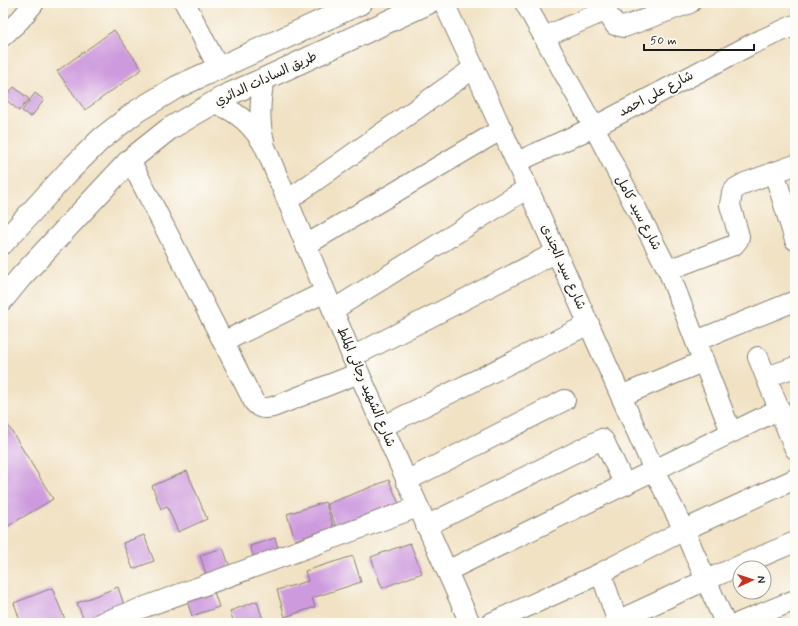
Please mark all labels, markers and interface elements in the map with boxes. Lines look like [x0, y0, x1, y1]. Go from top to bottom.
scale bar [644, 26, 754, 52]
text: 50 m [650, 33, 677, 49]
street label: طريق السادات الدائري [212, 48, 320, 110]
street label: شارع على احمد [616, 67, 696, 121]
street label: شارع سيد كامل [611, 173, 665, 253]
street label: شارع سيد الجندى [537, 222, 589, 312]
street label: شارع الشهيد رجائى الملط [333, 324, 399, 450]
north arrow [732, 560, 772, 600]
text: N [754, 576, 768, 584]

